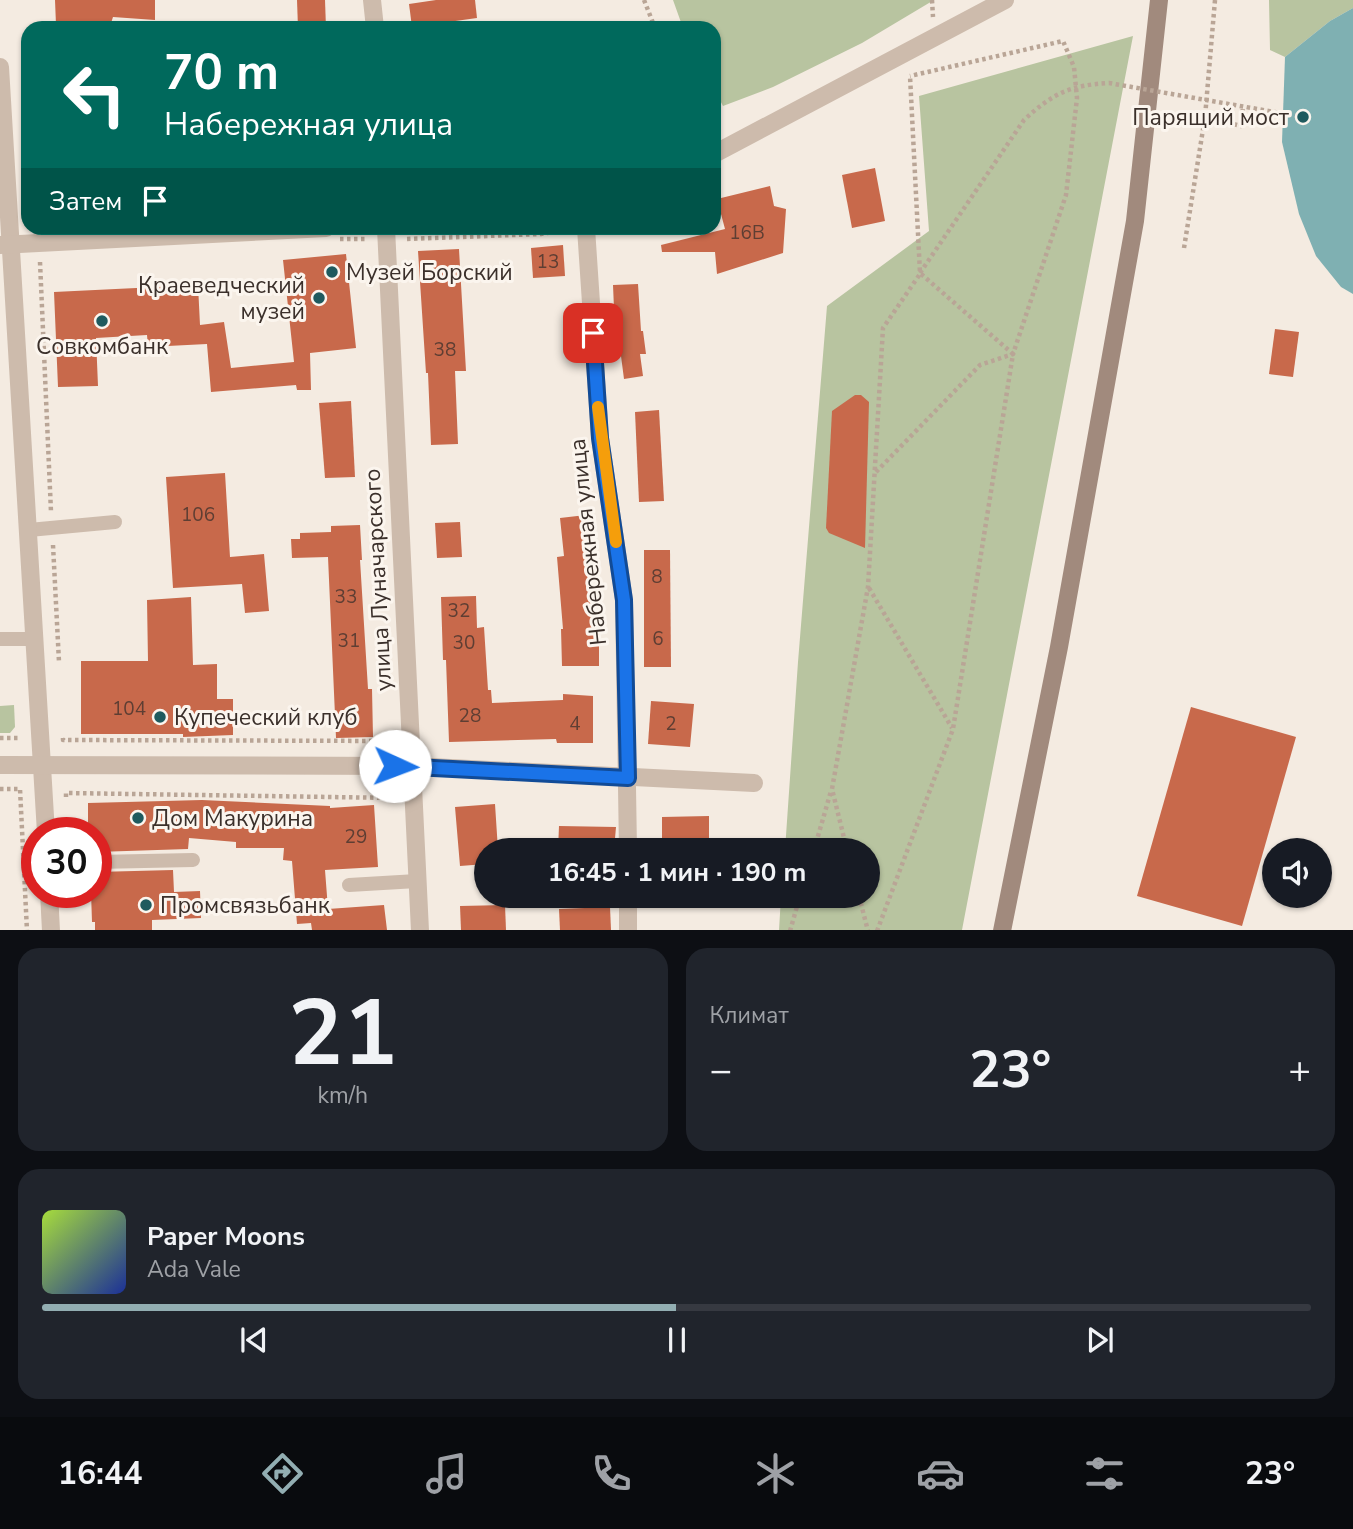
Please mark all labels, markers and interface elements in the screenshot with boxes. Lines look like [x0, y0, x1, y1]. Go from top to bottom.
text: 70 m [164, 39, 279, 106]
icon: left [49, 49, 140, 140]
place label: Парящий мост [1132, 102, 1290, 133]
text: Набережная улица [164, 103, 453, 146]
marker: Парящий мост [1295, 109, 1311, 125]
icon: arrive [136, 182, 174, 220]
text: Затем [49, 184, 122, 219]
house number: 16В [729, 220, 765, 246]
house number: 13 [537, 249, 559, 275]
place label: Музей Борский [346, 257, 513, 288]
marker: Музей Борский [324, 264, 340, 280]
place label: Краеведческий музей [138, 270, 305, 327]
marker: Краеведческий музей [311, 290, 327, 306]
pin [563, 303, 623, 363]
marker: Совкомбанк [94, 313, 110, 329]
icon: arrive [574, 314, 612, 352]
place label: Совкомбанк [36, 331, 169, 362]
house number: 38 [434, 337, 456, 363]
street label: Набережная улица [562, 437, 614, 647]
street label: улица Луначарского [357, 468, 399, 692]
house number: 106 [181, 502, 215, 528]
house number: 8 [651, 564, 663, 590]
house number: 33 [335, 584, 357, 610]
house number: 32 [448, 598, 470, 624]
house number: 6 [652, 626, 664, 652]
house number: 31 [338, 628, 360, 654]
house number: 30 [453, 630, 475, 656]
house number: 104 [112, 696, 146, 722]
place label: Купеческий клуб [174, 702, 357, 733]
house number: 28 [459, 703, 481, 729]
marker: Купеческий клуб [152, 709, 168, 725]
house number: 4 [569, 711, 581, 737]
house number: 2 [665, 711, 677, 737]
position arrow [358, 729, 432, 803]
place label: Дом Макурина [152, 803, 313, 834]
marker: Дом Макурина [130, 810, 146, 826]
speed limit sign: 30 [21, 817, 112, 908]
house number: 29 [345, 824, 367, 850]
map controls [1262, 838, 1332, 908]
button: sound [1262, 838, 1332, 908]
text: 16:45 · 1 мин · 190 m [548, 855, 806, 890]
place label: Промсвязьбанк [160, 890, 331, 921]
marker: Промсвязьбанк [138, 897, 154, 913]
text: 21 [288, 972, 397, 1096]
text: Климат [710, 1000, 789, 1031]
text: 23° [969, 1034, 1051, 1105]
text: − [710, 1045, 732, 1096]
text: + [1288, 1045, 1311, 1096]
text: km/h [317, 1080, 368, 1111]
text: Paper Moons [147, 1219, 305, 1254]
text: Ada Vale [147, 1254, 241, 1285]
icon: previous [235, 1321, 273, 1359]
icon: pause [658, 1321, 696, 1359]
icon: next [1081, 1321, 1119, 1359]
icon: directions [258, 1449, 307, 1498]
icon: music [422, 1449, 471, 1498]
icon: phone [587, 1449, 636, 1498]
icon: climate [751, 1449, 800, 1498]
icon: car [916, 1449, 965, 1498]
icon: filters [1080, 1449, 1129, 1498]
text: 16:44 [58, 1452, 142, 1495]
text: 23° [1245, 1452, 1295, 1495]

